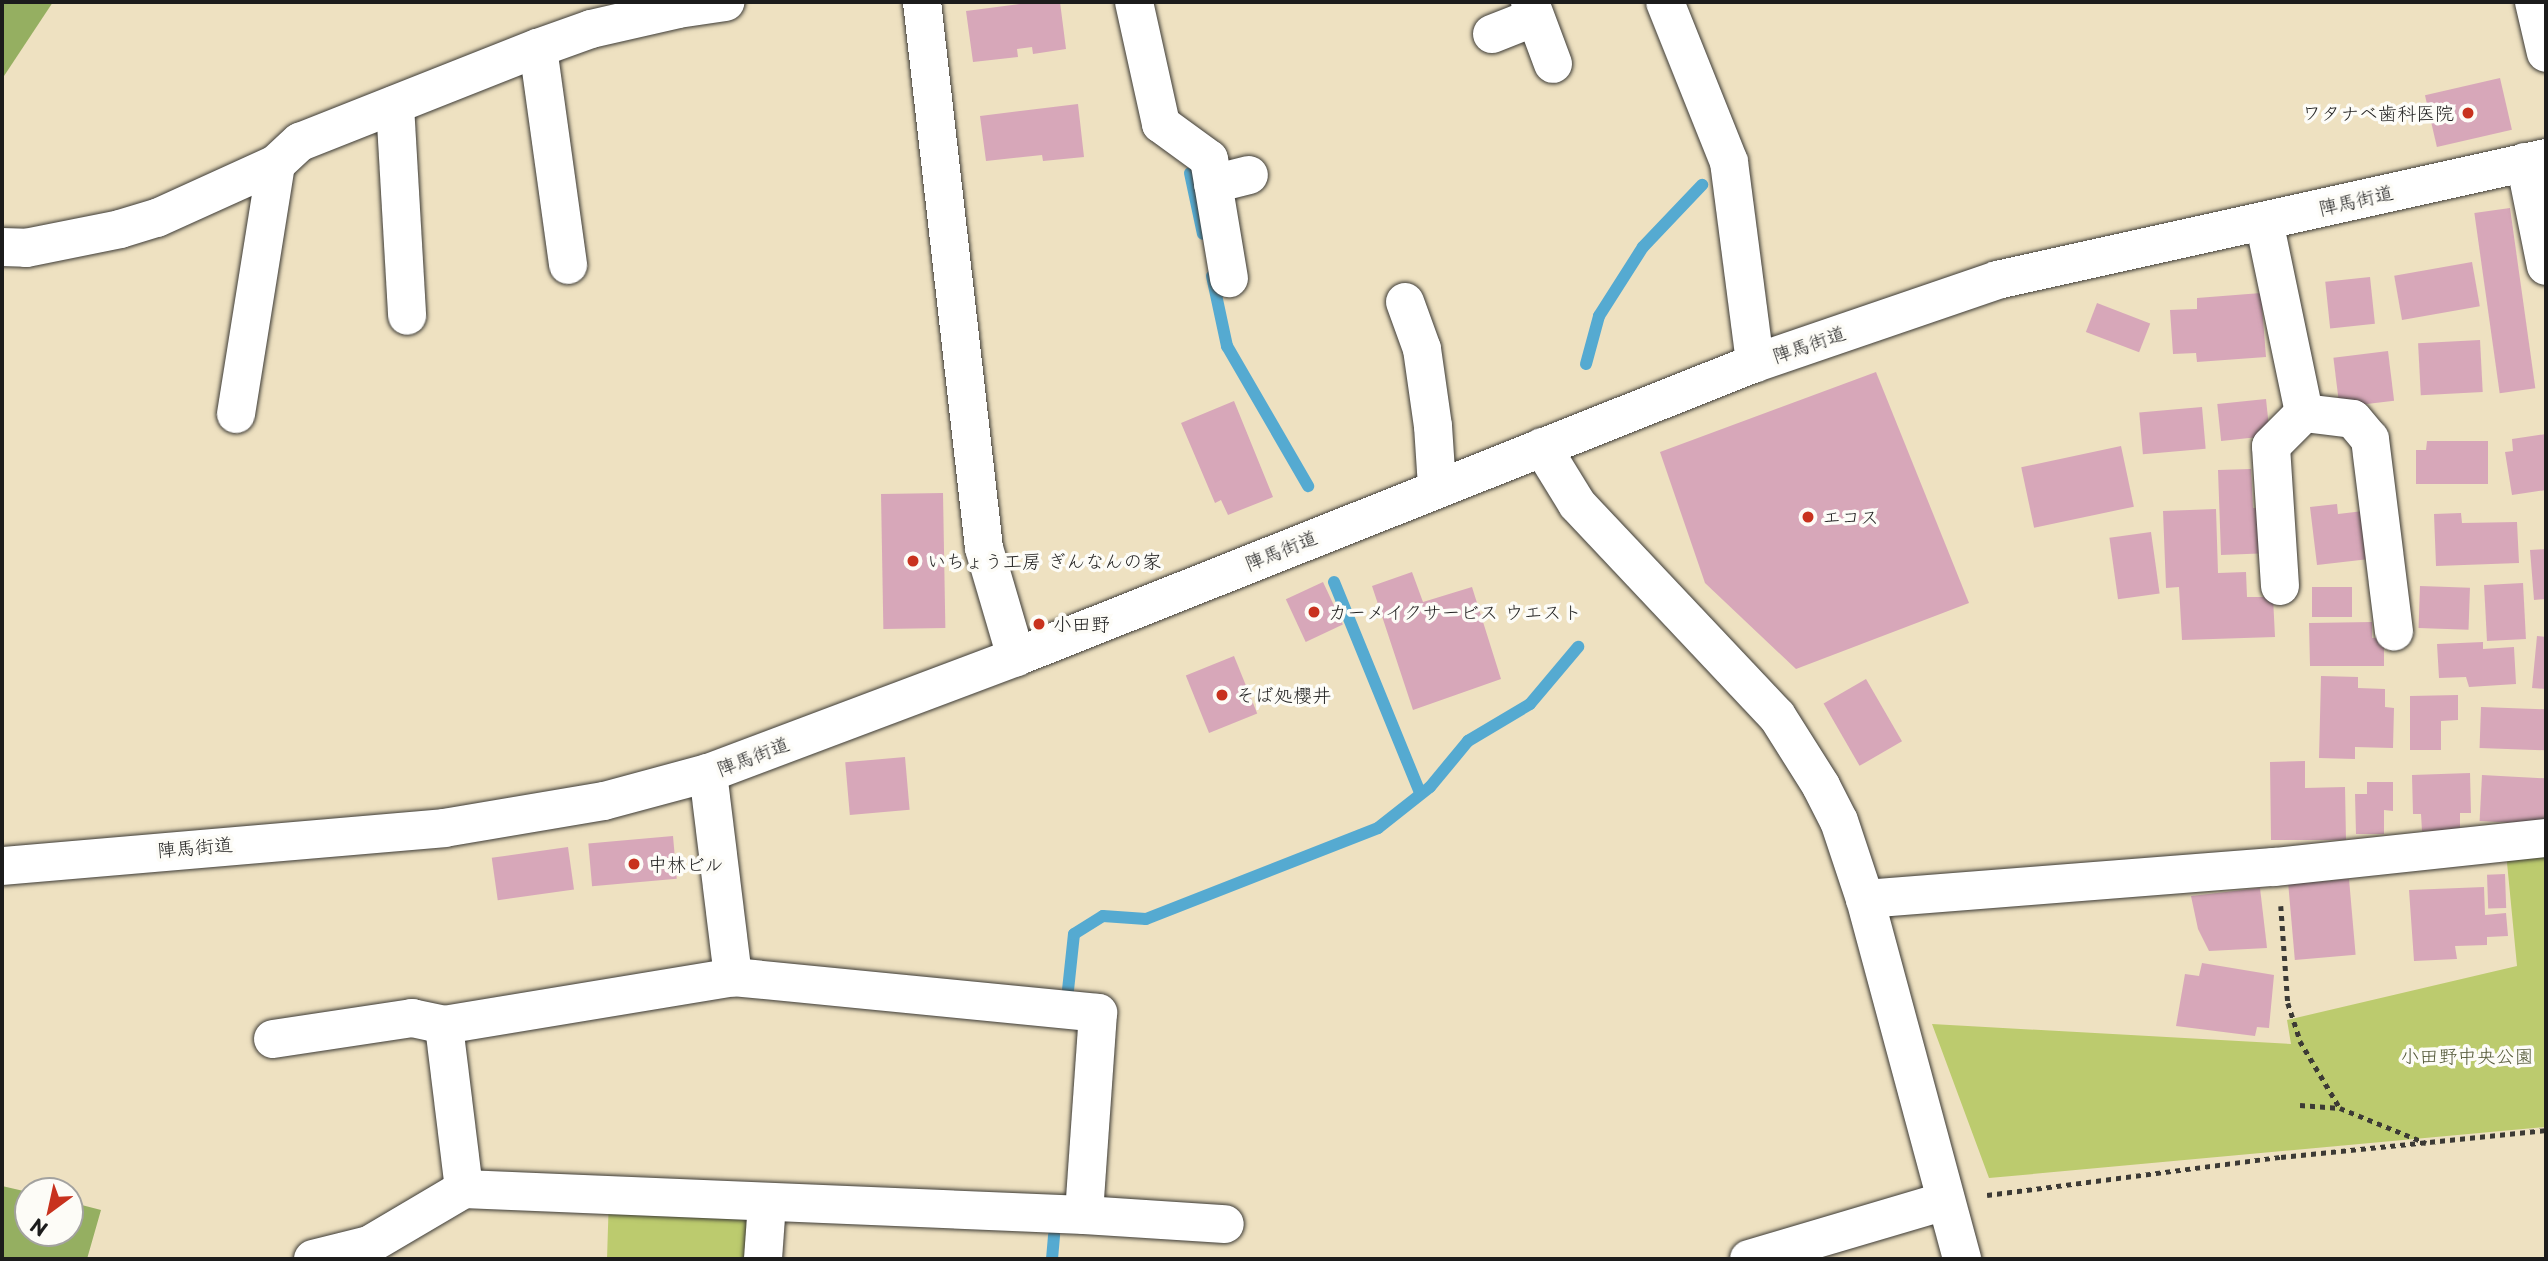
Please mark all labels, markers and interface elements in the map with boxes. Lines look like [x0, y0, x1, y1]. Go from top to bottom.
place label: ワタナベ歯科医院 [2302, 102, 2454, 124]
marker: ワタナベ歯科医院 [2460, 105, 2476, 121]
street label: 陣馬街道 [2316, 180, 2396, 220]
street label: 陣馬街道 [1769, 321, 1849, 367]
place label: エコス [1822, 506, 1879, 528]
marker: エコス [1800, 509, 1816, 525]
street label: 陣馬街道 [1241, 525, 1321, 575]
place label: いちょう工房 ぎんなんの家 [927, 550, 1161, 572]
marker: いちょう工房 ぎんなんの家 [905, 553, 921, 569]
place label: カーメイクサービス ウエスト [1328, 601, 1581, 623]
marker: カーメイクサービス ウエスト [1306, 604, 1322, 620]
place label: 小田野 [1053, 613, 1110, 635]
marker: 小田野 [1031, 616, 1047, 632]
place label: そば処櫻井 [1236, 684, 1331, 706]
marker: そば処櫻井 [1214, 687, 1230, 703]
street label: 陣馬街道 [713, 732, 793, 780]
street label: 陣馬街道 [156, 832, 234, 862]
place label: 中林ビル [648, 853, 724, 875]
marker: 中林ビル [626, 856, 642, 872]
park label: 小田野中央公園 [2401, 1045, 2533, 1067]
north arrow [14, 1177, 84, 1247]
text: N [25, 1212, 53, 1244]

